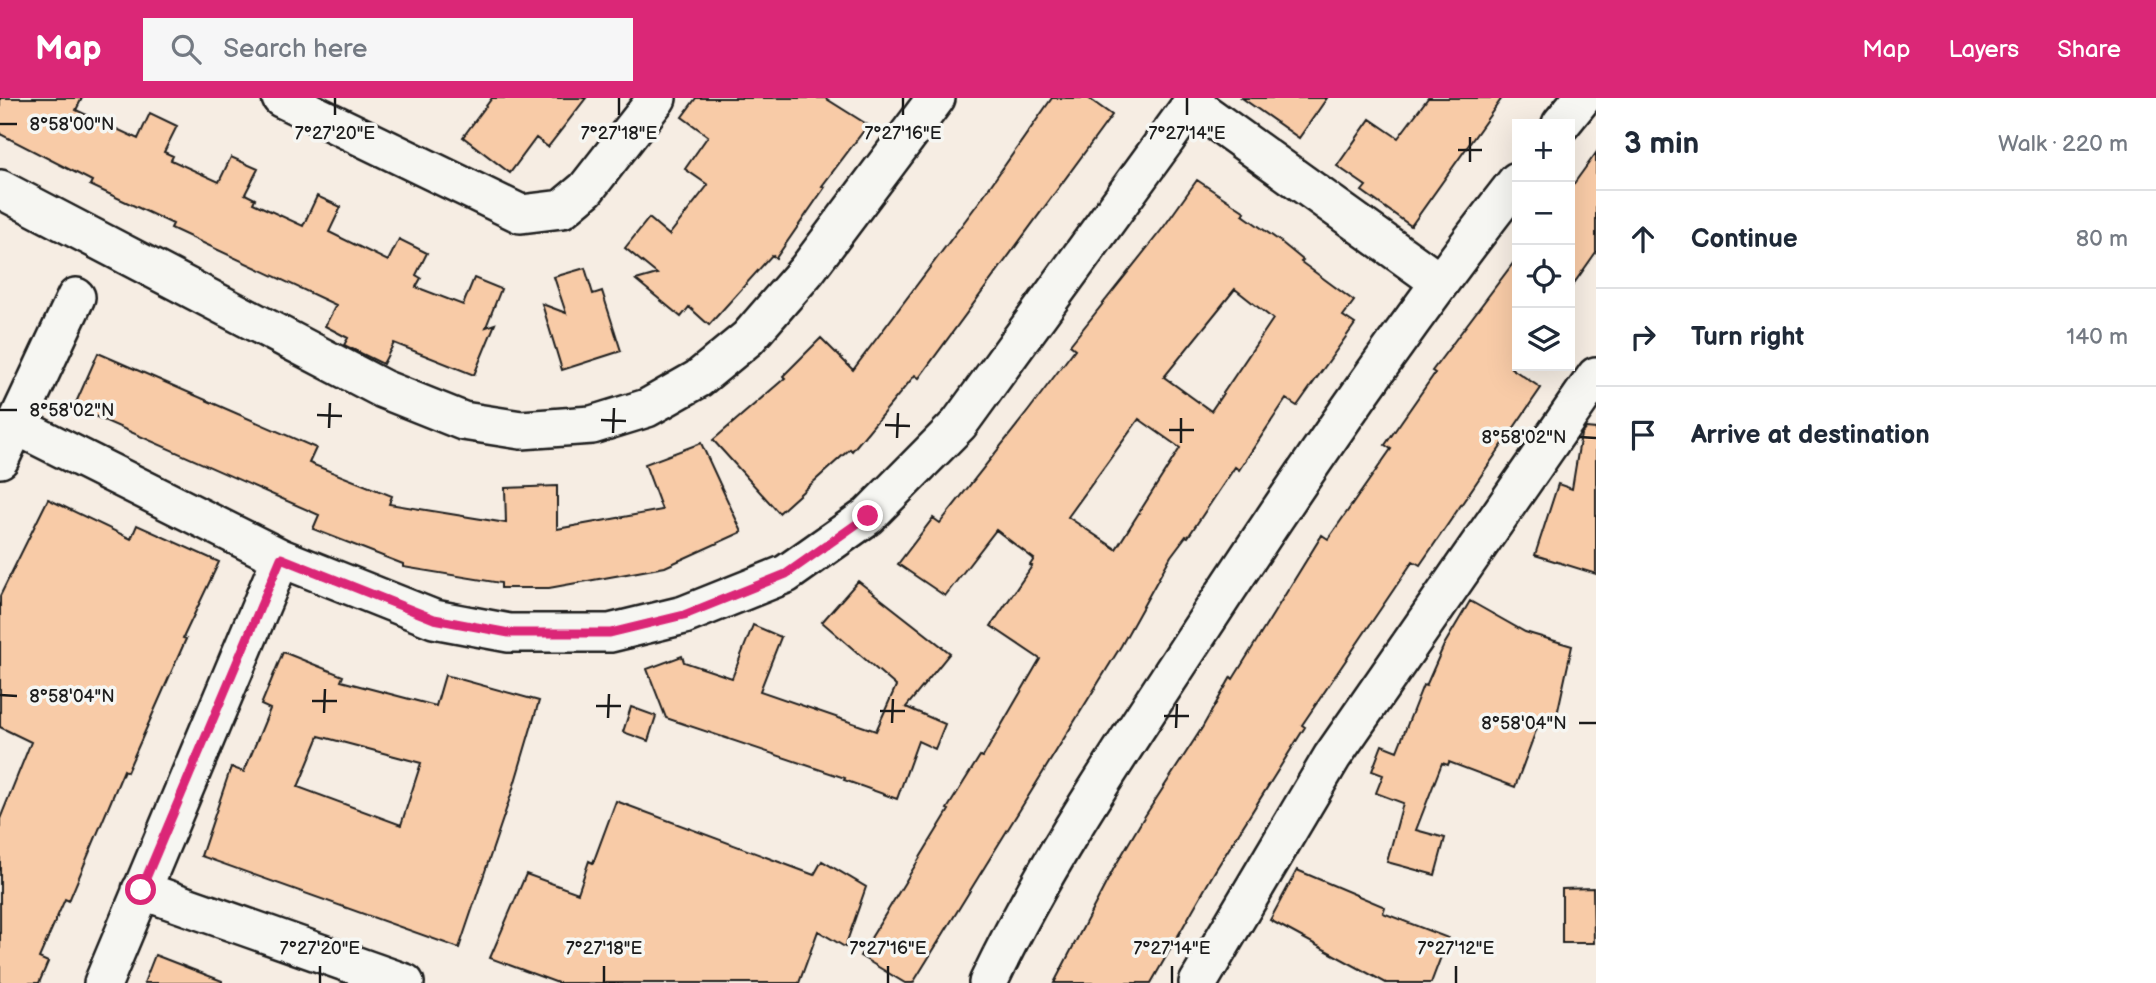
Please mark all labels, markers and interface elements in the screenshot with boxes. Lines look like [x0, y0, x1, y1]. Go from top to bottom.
search box [143, 18, 633, 81]
text: Map [35, 29, 101, 69]
icon: search [167, 30, 205, 68]
text: Search here [223, 34, 367, 65]
text: Map [1862, 35, 1910, 64]
text: Layers [1948, 35, 2019, 64]
text: Share [2057, 35, 2121, 64]
text: 8°58'00"N [29, 114, 115, 135]
map controls [1512, 119, 1575, 371]
button: + [1512, 119, 1575, 182]
text: 7°27'20"E [295, 123, 375, 144]
text: 7°27'18"E [581, 123, 657, 144]
text: 7°27'16"E [864, 123, 942, 144]
text: 7°27'14"E [1148, 123, 1226, 144]
text: 3 min [1624, 126, 1699, 162]
text: Walk · 220 m [1998, 130, 2128, 158]
button: − [1512, 182, 1575, 245]
icon: ahead [1624, 220, 1662, 258]
text: Continue [1691, 224, 1798, 255]
text: 80 m [2076, 225, 2128, 253]
button: locate [1512, 245, 1575, 308]
button: layers [1512, 308, 1575, 371]
icon: right [1624, 318, 1662, 356]
text: Turn right [1691, 322, 1804, 353]
text: 140 m [2066, 323, 2128, 351]
text: 8°58'02"N [29, 400, 115, 421]
icon: arrive [1624, 416, 1662, 454]
text: Arrive at destination [1691, 420, 1930, 451]
text: 8°58'02"N [1481, 427, 1567, 448]
route end [852, 500, 883, 531]
text: 8°58'04"N [29, 686, 115, 707]
text: 8°58'04"N [1481, 713, 1567, 734]
route start [125, 874, 156, 905]
text: 7°27'20"E [280, 938, 360, 959]
text: 7°27'18"E [566, 938, 642, 959]
text: 7°27'16"E [849, 938, 927, 959]
text: 7°27'14"E [1133, 938, 1211, 959]
text: 7°27'12"E [1418, 938, 1495, 959]

